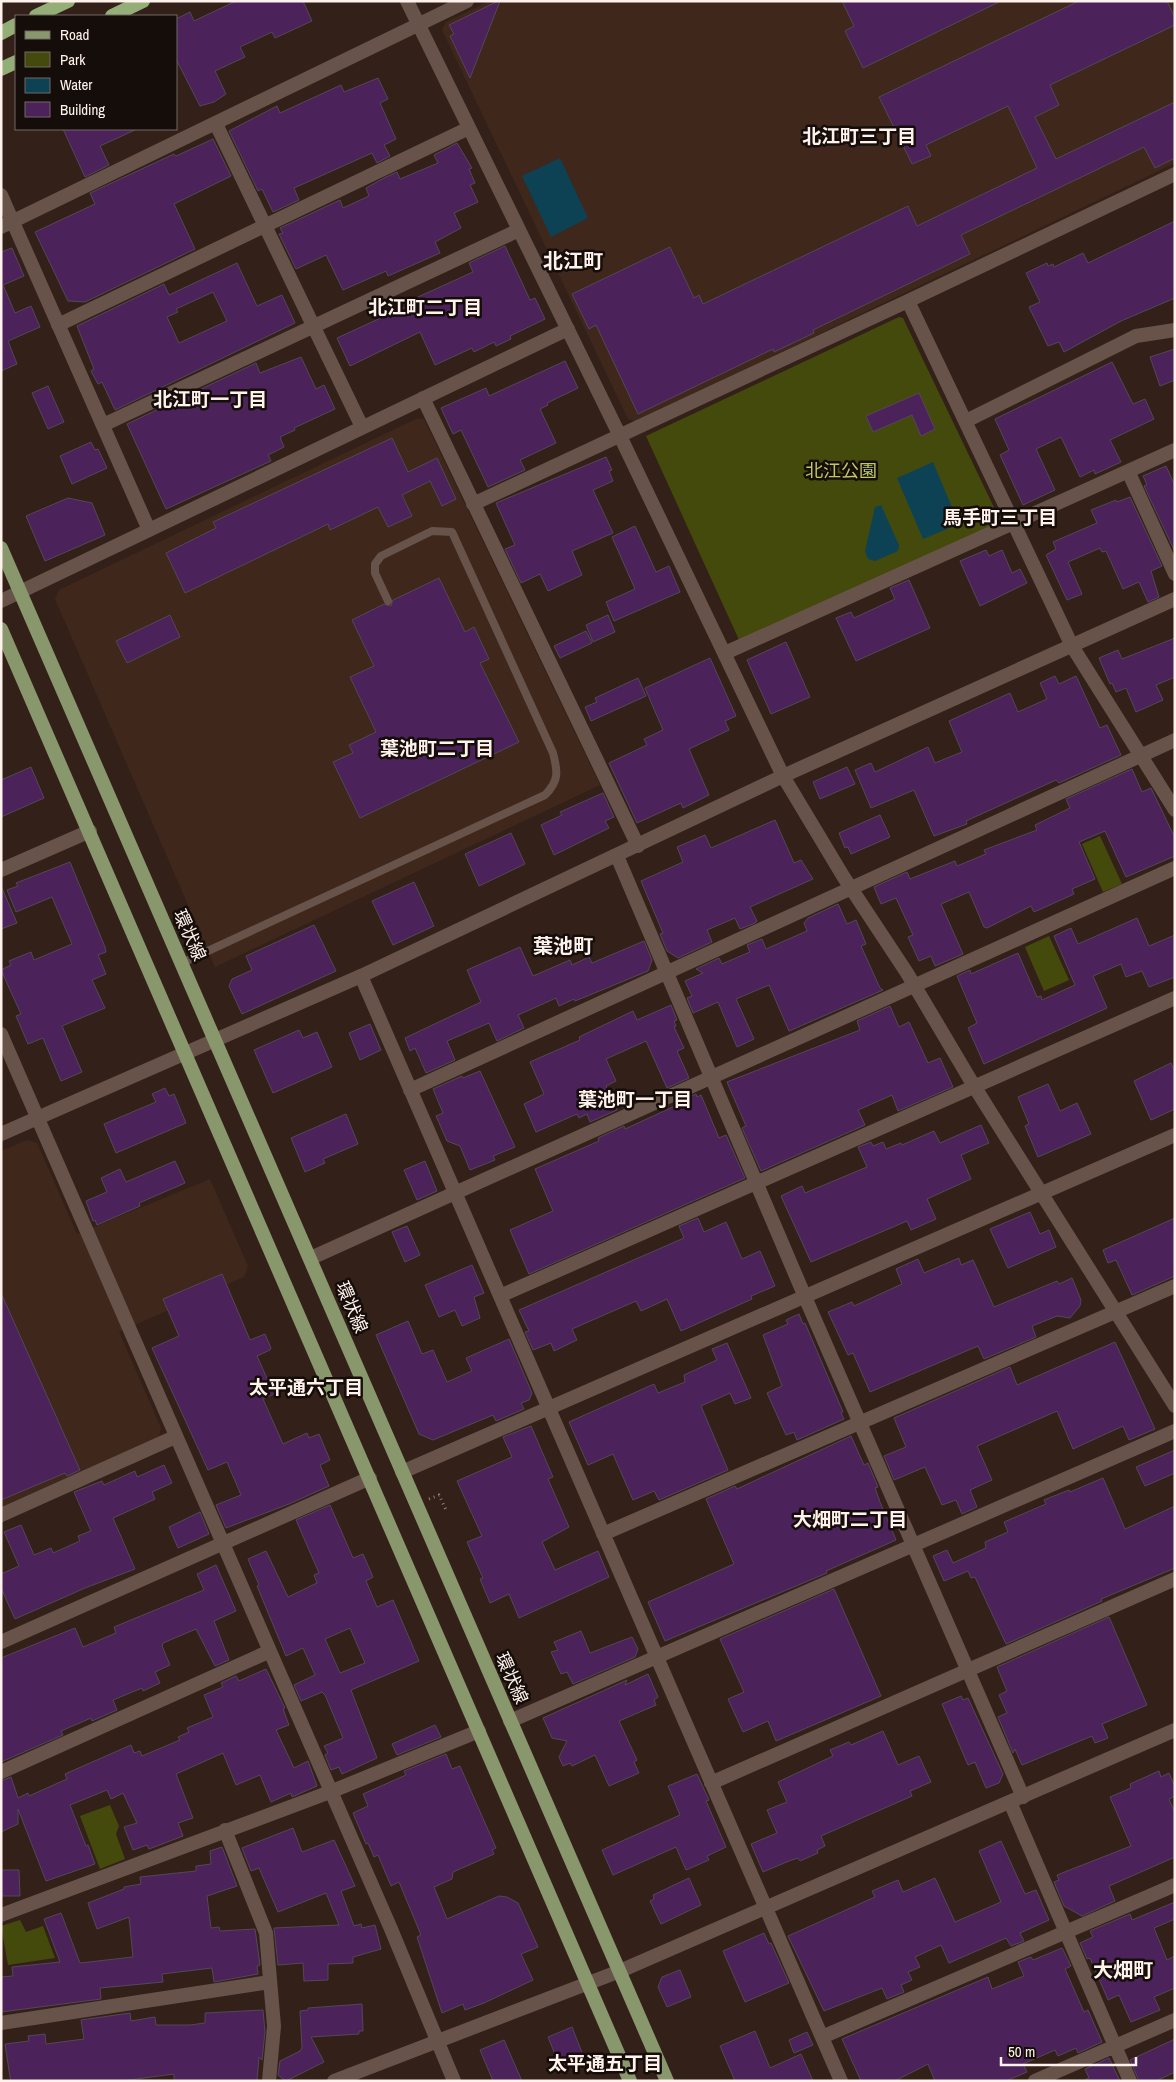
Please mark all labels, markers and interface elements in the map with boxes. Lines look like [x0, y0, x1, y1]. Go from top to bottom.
legend [15, 15, 178, 130]
text: Road [60, 24, 89, 45]
text: Park [60, 49, 86, 70]
text: Water [60, 74, 92, 95]
text: Building [60, 99, 105, 120]
district label: 北江町三丁目 [802, 123, 916, 149]
district label: 北江町 [543, 247, 603, 274]
district label: 北江町二丁目 [368, 294, 482, 320]
district label: 北江町一丁目 [153, 386, 267, 412]
park label: 北江公園 [805, 458, 877, 483]
district label: 馬手町三丁目 [943, 504, 1057, 530]
district label: 葉池町二丁目 [380, 735, 494, 761]
street label: 環状線 [168, 905, 212, 965]
district label: 葉池町 [533, 932, 593, 959]
district label: 葉池町一丁目 [578, 1086, 692, 1112]
street label: 環状線 [330, 1277, 374, 1337]
district label: 太平通六丁目 [249, 1374, 363, 1400]
district label: 大畑町二丁目 [793, 1506, 907, 1532]
street label: 環状線 [490, 1648, 534, 1708]
district label: 大畑町 [1093, 1956, 1153, 1983]
scale bar [1001, 2034, 1136, 2066]
text: 50 m [1008, 2041, 1035, 2062]
district label: 太平通五丁目 [548, 2050, 662, 2076]

